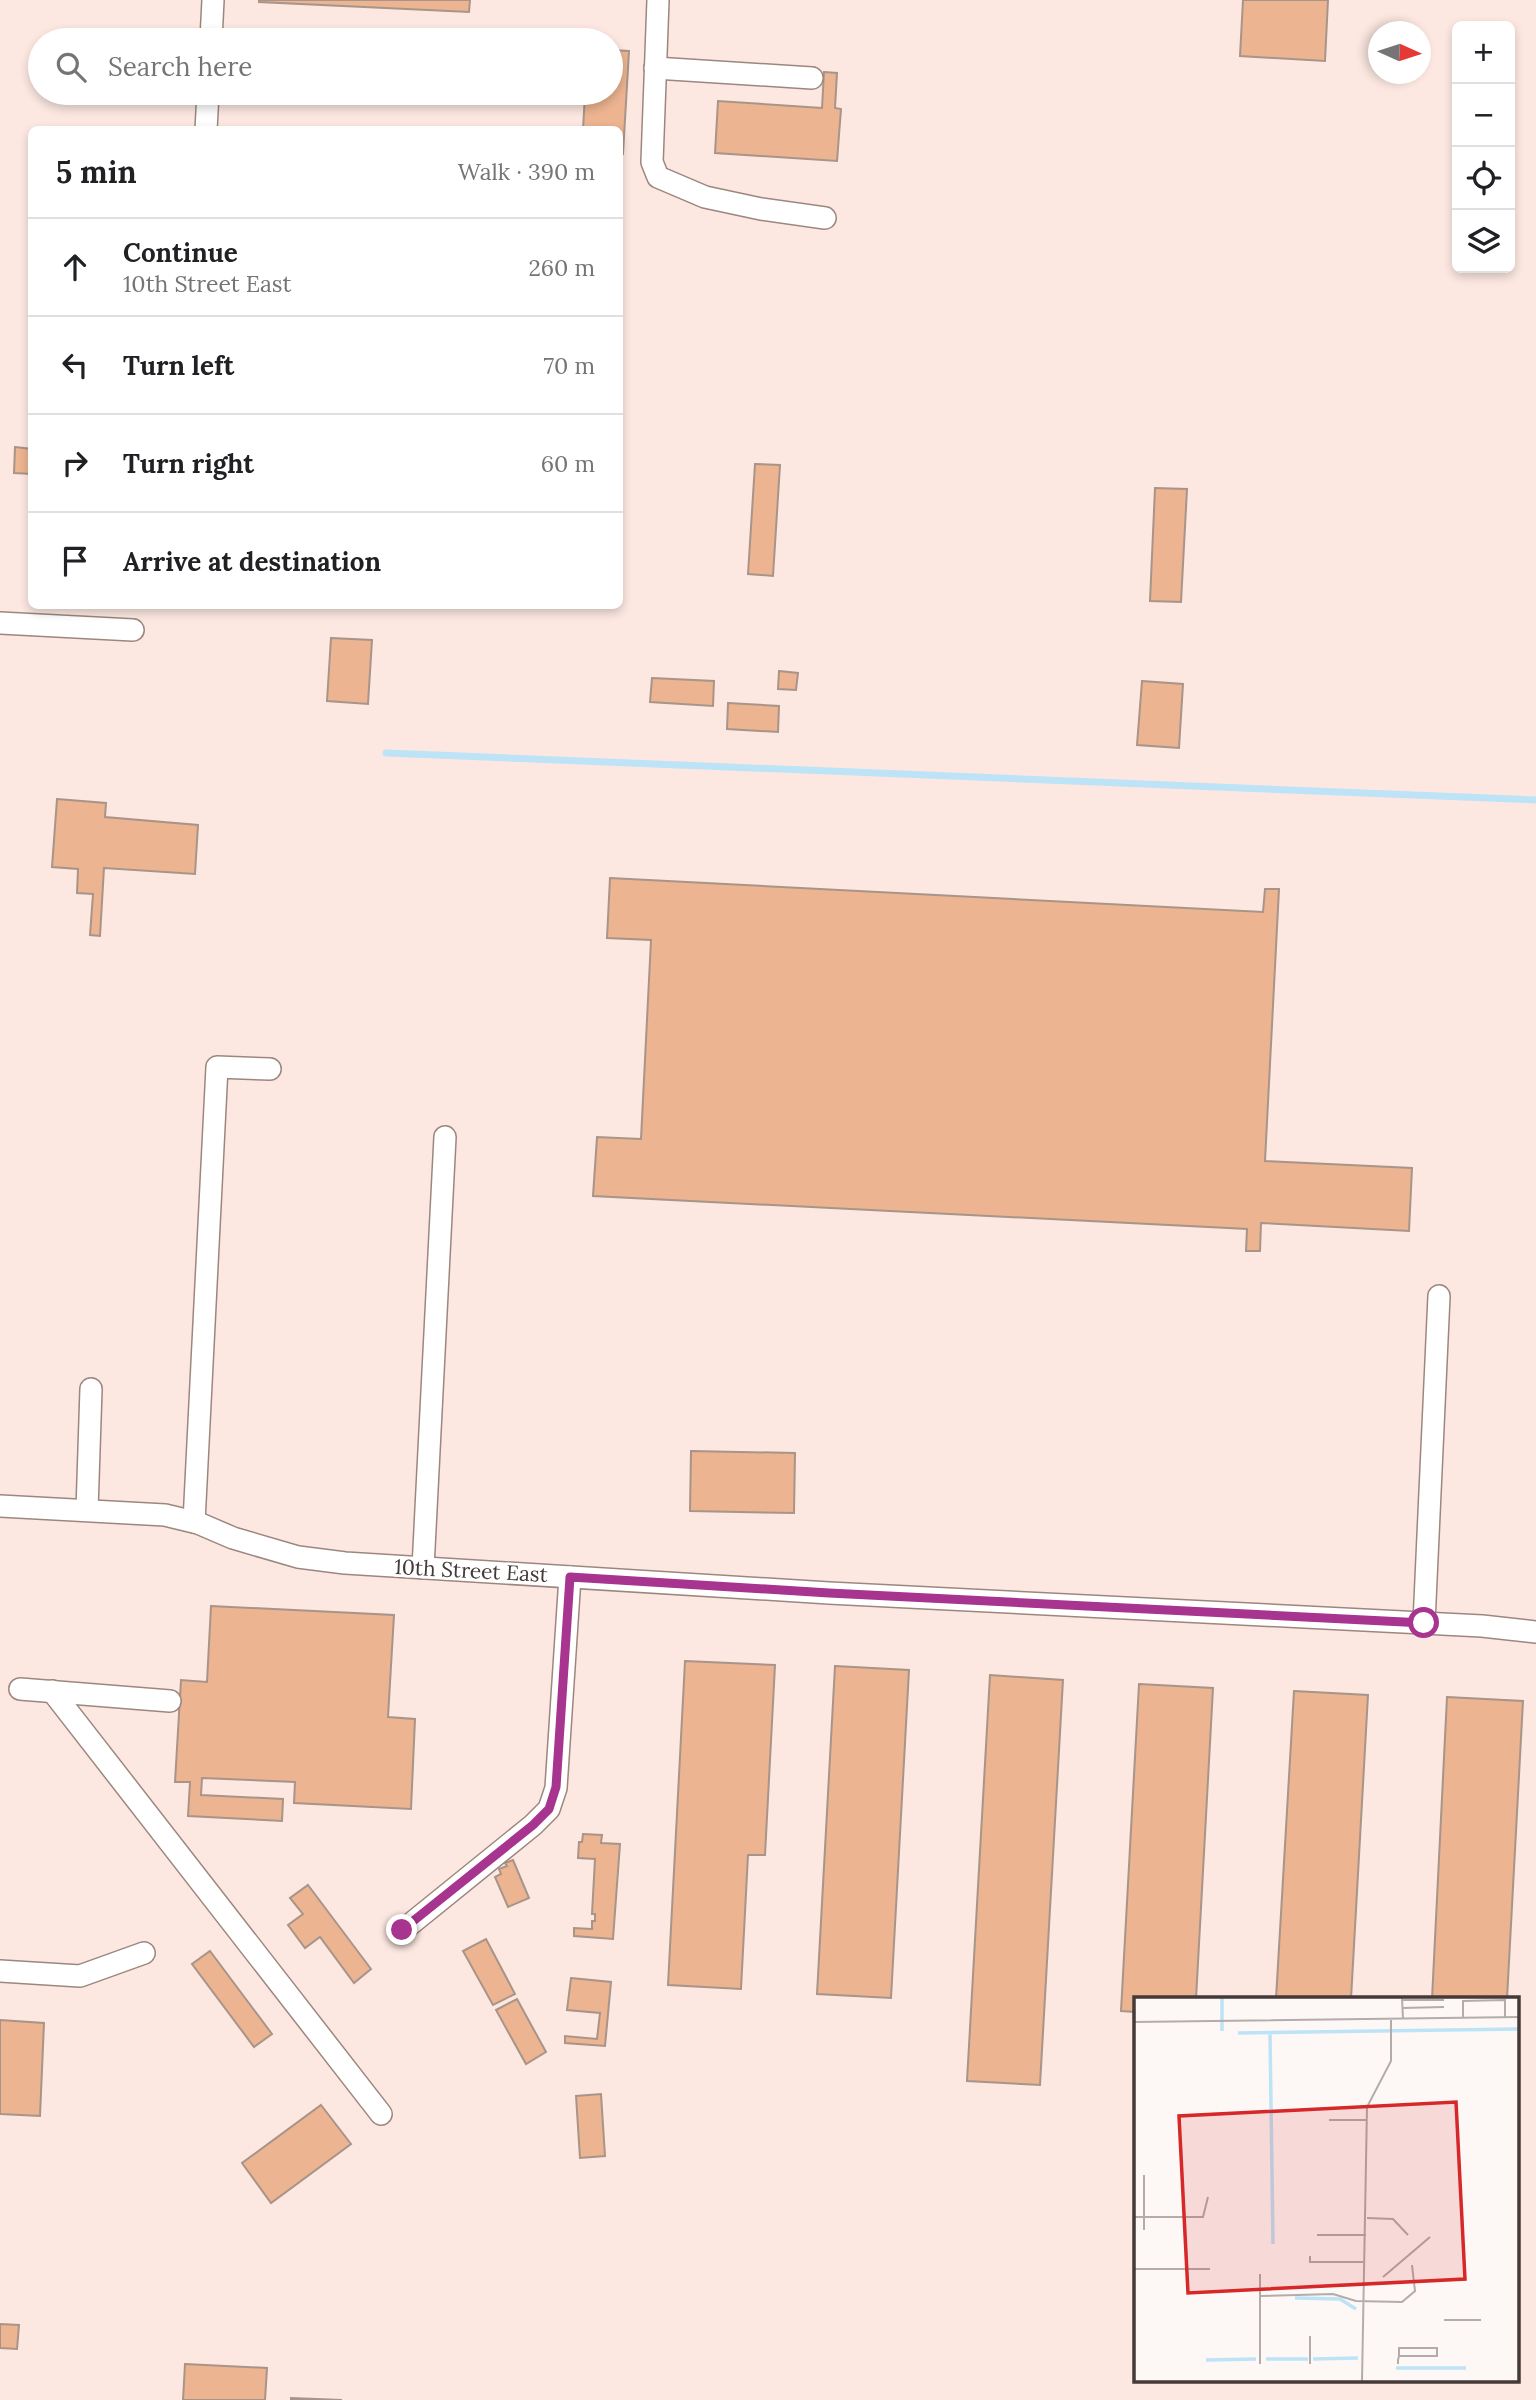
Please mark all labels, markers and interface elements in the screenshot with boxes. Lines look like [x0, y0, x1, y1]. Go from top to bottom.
north arrow [1368, 21, 1431, 84]
map controls [1452, 21, 1515, 273]
button: + [1452, 21, 1515, 84]
search box [28, 28, 623, 105]
icon: search [52, 48, 90, 86]
text: Search here [108, 50, 252, 83]
button: − [1452, 84, 1515, 147]
button: locate [1452, 147, 1515, 210]
text: 5 min [56, 153, 137, 191]
text: Walk · 390 m [458, 157, 595, 186]
button: layers [1452, 210, 1515, 273]
text: Continue [123, 236, 238, 269]
icon: ahead [56, 248, 94, 286]
text: 260 m [528, 253, 595, 282]
text: 10th Street East [123, 269, 291, 298]
icon: left [56, 346, 94, 384]
text: Turn left [123, 349, 234, 382]
text: 70 m [544, 351, 595, 380]
icon: right [56, 444, 94, 482]
text: Turn right [123, 447, 254, 480]
text: 60 m [541, 449, 595, 478]
icon: arrive [56, 542, 94, 580]
text: Arrive at destination [123, 545, 381, 578]
street label: 10th Street East [394, 1553, 549, 1588]
route start [1408, 1607, 1439, 1638]
route end [386, 1914, 417, 1945]
inset map [1134, 1997, 1518, 2382]

